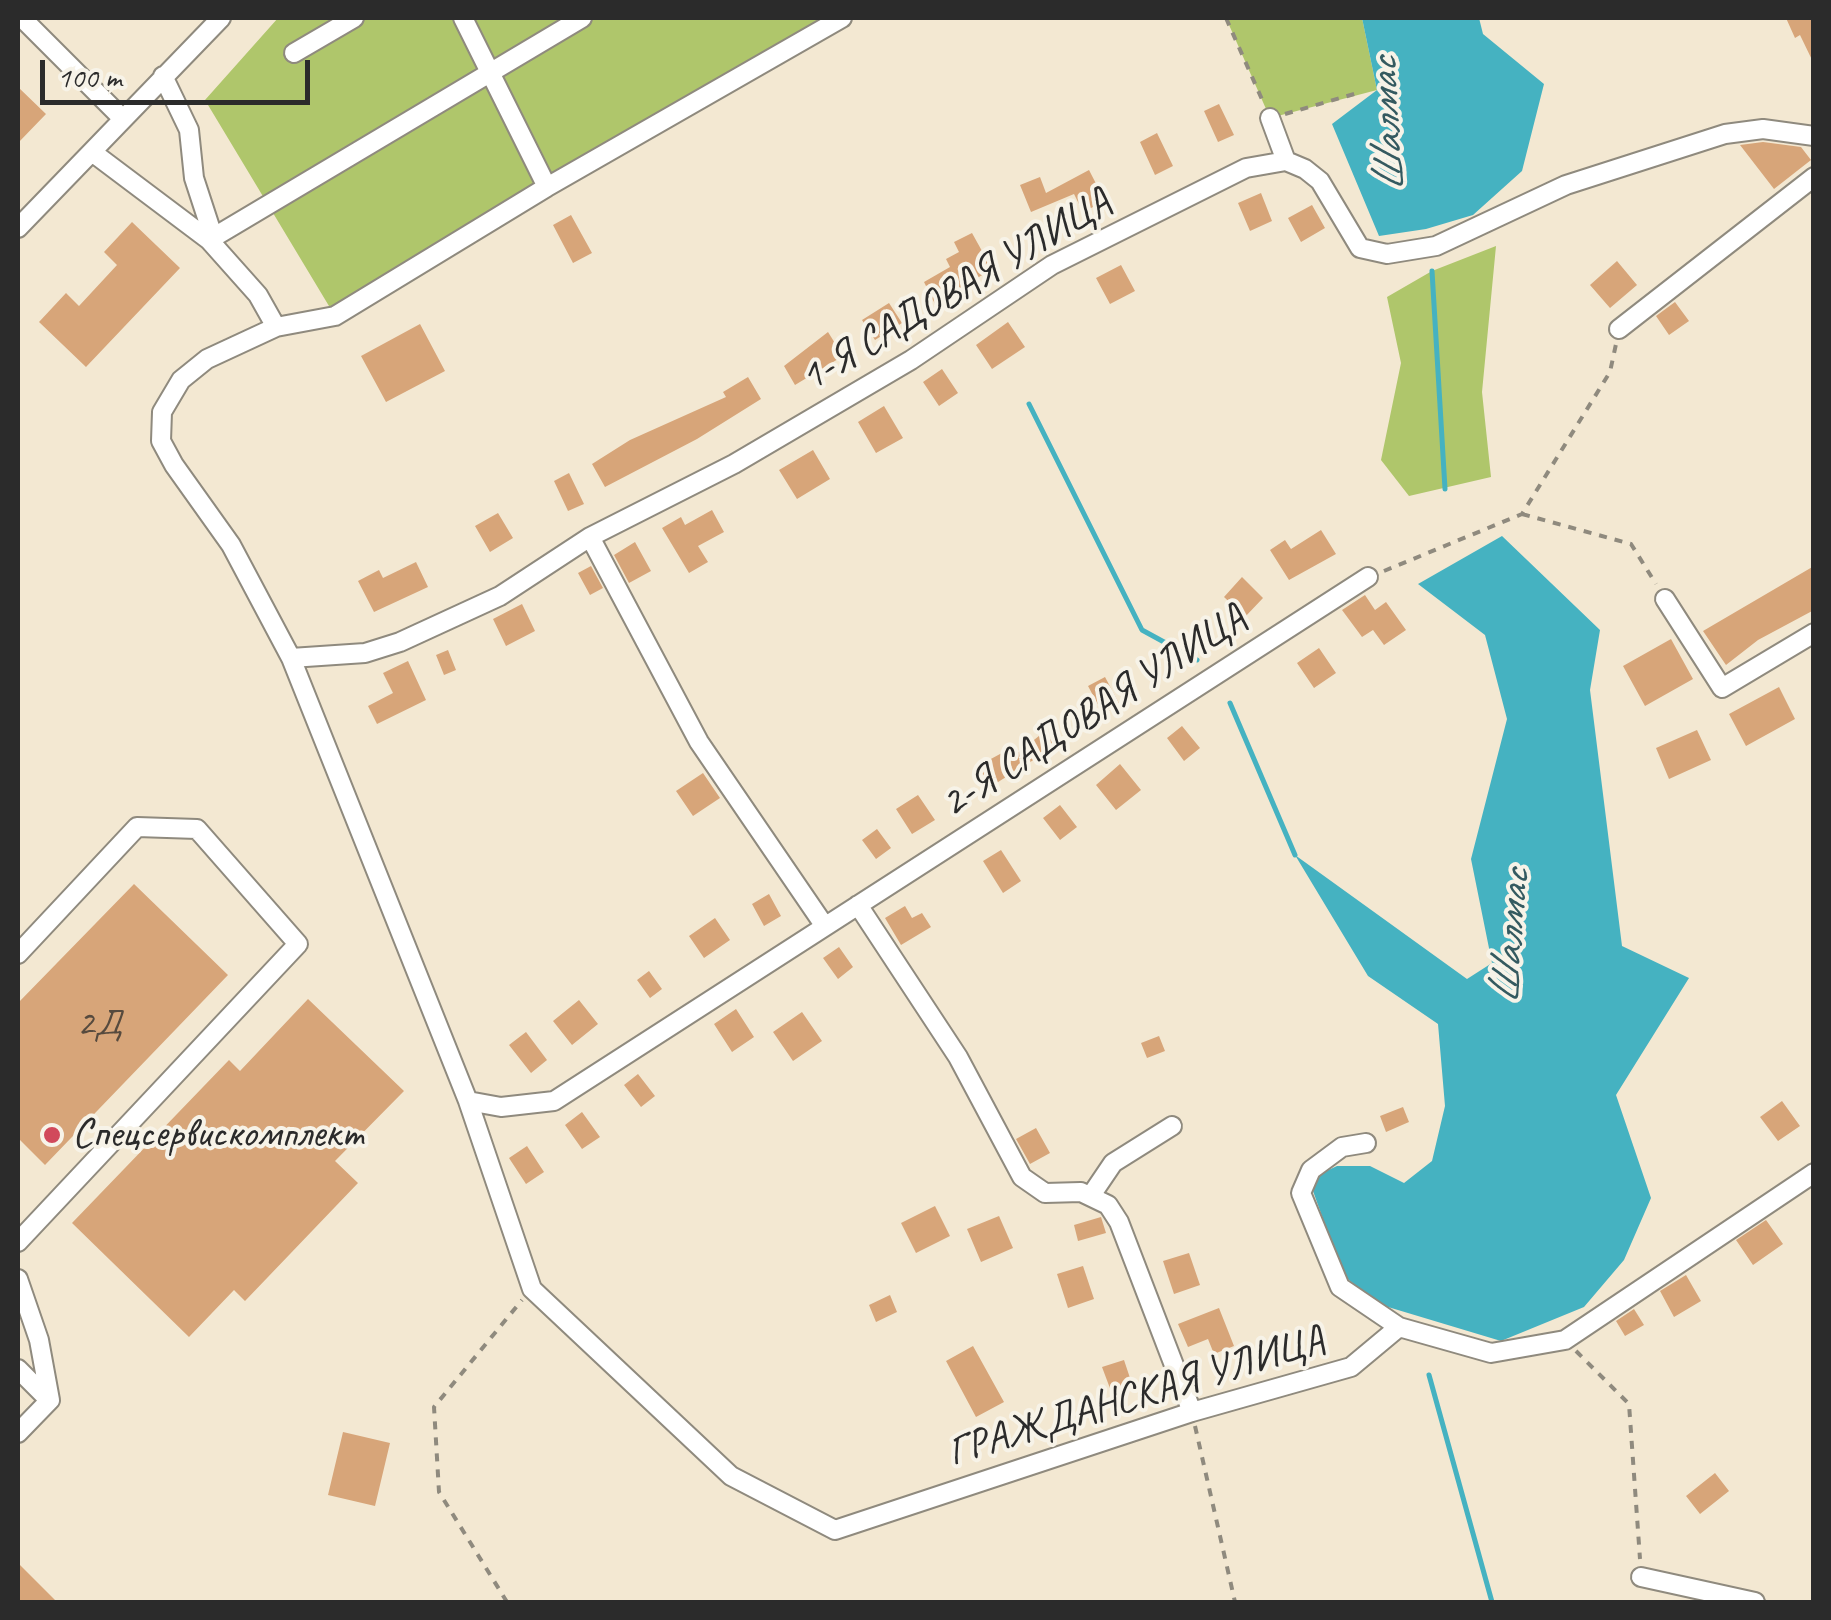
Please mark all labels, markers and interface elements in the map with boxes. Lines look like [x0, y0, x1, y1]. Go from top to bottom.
scale bar [45, 40, 315, 102]
water label: Шалмас [1358, 57, 1418, 193]
text: 100 m [57, 58, 122, 96]
street label: 1-Я САДОВАЯ УЛИЦА [791, 178, 1121, 404]
street label: 2-Я САДОВАЯ УЛИЦА [932, 594, 1256, 830]
water label: Шалмас [1478, 868, 1544, 1006]
house number: 2Д [77, 1002, 121, 1048]
place label: Спецсервискомплект [72, 1110, 364, 1160]
marker: Спецсервискомплект [41, 1124, 63, 1146]
street label: ГРАЖДАНСКАЯ УЛИЦА [942, 1316, 1330, 1478]

